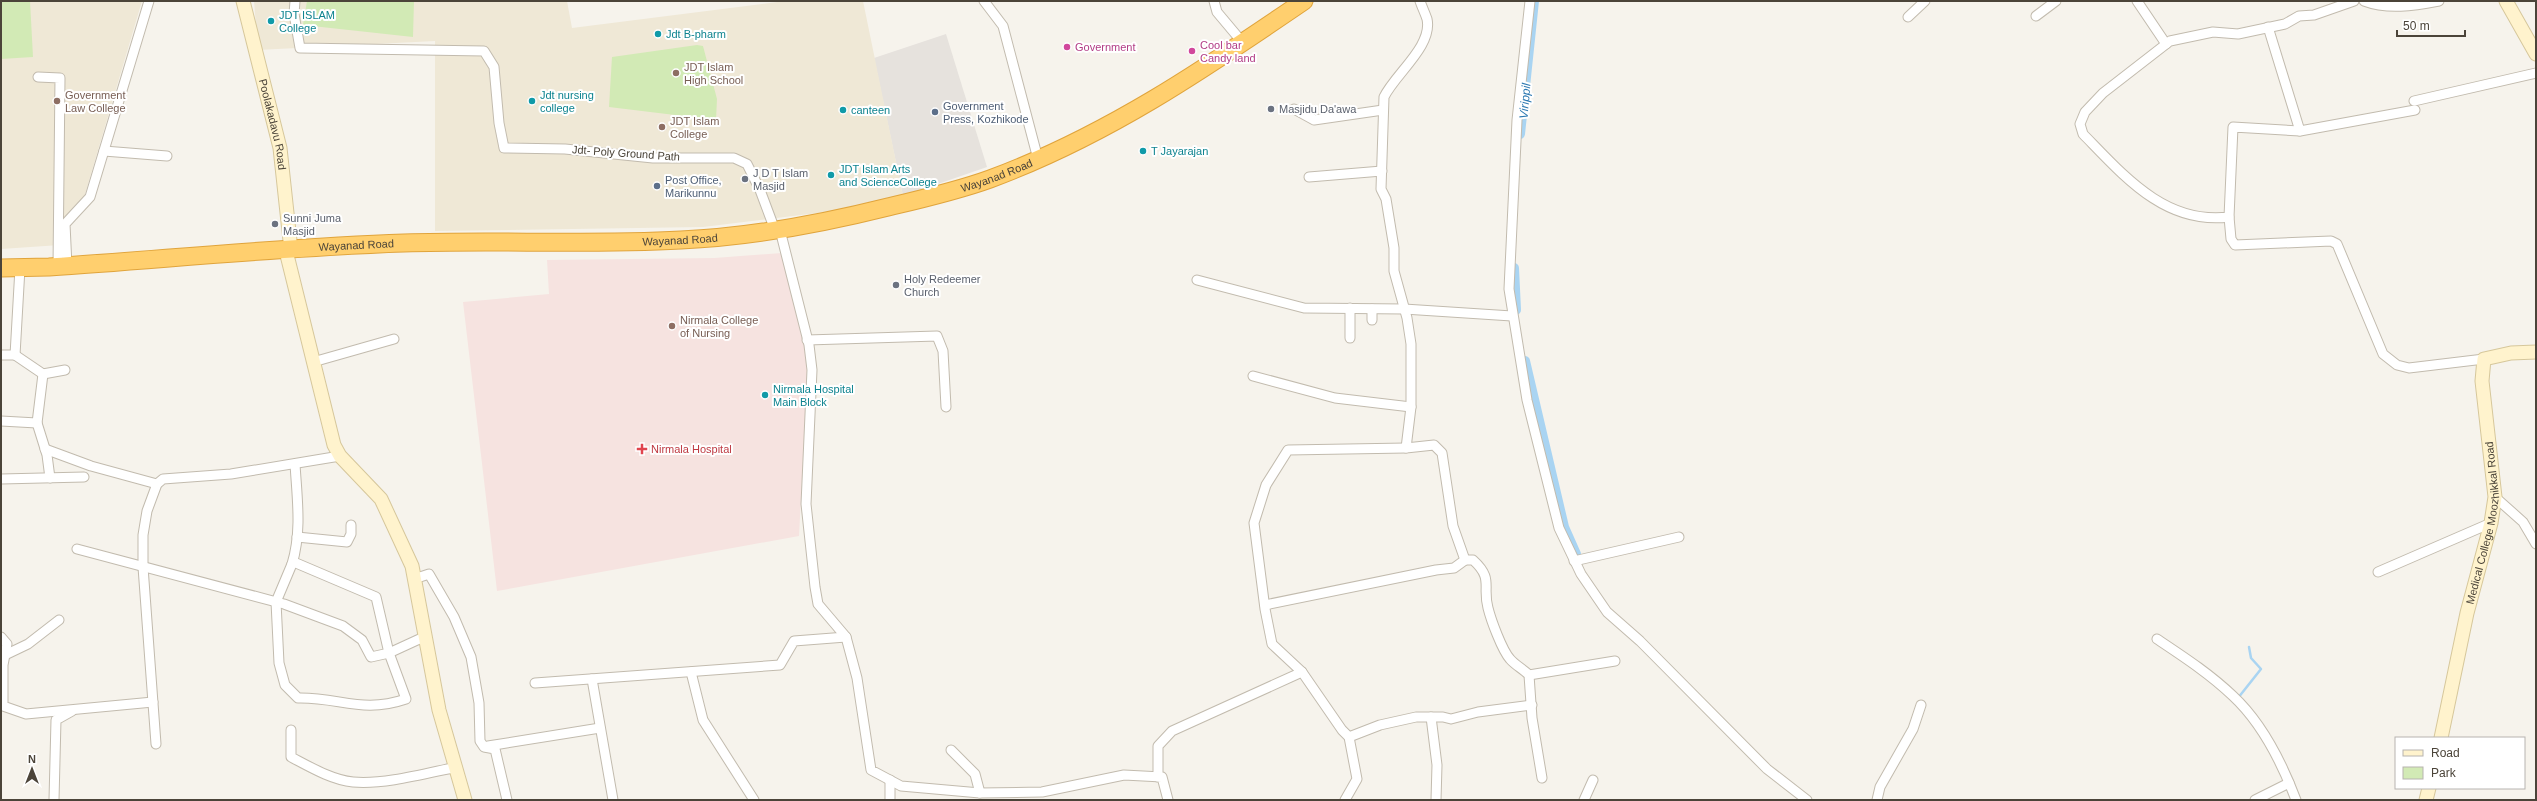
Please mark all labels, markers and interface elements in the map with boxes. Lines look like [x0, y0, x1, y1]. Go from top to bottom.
place label: JDT ISLAM College [279, 9, 335, 34]
scale bar [2397, 12, 2465, 38]
marker: JDT ISLAM College [266, 16, 276, 26]
text: 50 m [2403, 19, 2430, 33]
place label: Jdt B-pharm [666, 28, 726, 40]
marker: Jdt B-pharm [653, 29, 663, 39]
place label: Cool bar Candy land [1200, 39, 1256, 64]
place label: Government [1075, 41, 1136, 53]
marker: Government [1062, 42, 1072, 52]
marker: Cool bar Candy land [1187, 46, 1197, 56]
place label: JDT Islam High School [684, 61, 743, 86]
marker: JDT Islam High School [671, 68, 681, 78]
street label: Poolakadavu Road [257, 78, 288, 170]
water label: Virippil [1516, 82, 1534, 119]
place label: Government Law College [65, 89, 126, 114]
place label: Jdt nursing college [540, 89, 594, 114]
marker: Government Law College [52, 96, 62, 106]
marker: Jdt nursing college [527, 96, 537, 106]
place label: Government Press, Kozhikode [943, 100, 1029, 125]
place label: Masjidu Da'awa [1279, 103, 1357, 115]
place label: canteen [851, 104, 890, 116]
marker: Masjidu Da'awa [1266, 104, 1276, 114]
marker: canteen [838, 105, 848, 115]
marker: Government Press, Kozhikode [930, 107, 940, 117]
place label: JDT Islam College [670, 115, 719, 140]
marker: JDT Islam College [657, 122, 667, 132]
street label: Jdt- Poly Ground Path [572, 143, 680, 163]
place label: T Jayarajan [1151, 145, 1208, 157]
marker: T Jayarajan [1138, 146, 1148, 156]
street label: Wayanad Road [959, 157, 1034, 194]
place label: JDT Islam Arts and ScienceCollege [839, 163, 937, 188]
place label: J D T Islam Masjid [753, 167, 808, 192]
marker: JDT Islam Arts and ScienceCollege [826, 170, 836, 180]
place label: Post Office, Marikunnu [665, 174, 722, 199]
marker: J D T Islam Masjid [740, 174, 750, 184]
marker: Post Office, Marikunnu [652, 181, 662, 191]
place label: Sunni Juma Masjid [283, 212, 342, 237]
marker: Sunni Juma Masjid [270, 219, 280, 229]
street label: Wayanad Road [642, 232, 718, 248]
street label: Wayanad Road [318, 237, 394, 253]
place label: Holy Redeemer Church [904, 273, 981, 298]
marker: Holy Redeemer Church [891, 280, 901, 290]
place label: Nirmala College of Nursing [680, 314, 758, 339]
marker: Nirmala College of Nursing [667, 321, 677, 331]
place label: Nirmala Hospital Main Block [773, 383, 854, 408]
marker: Nirmala Hospital Main Block [760, 390, 770, 400]
street label: Medical College Moozhikkal Road [2464, 441, 2501, 605]
marker: Nirmala Hospital [636, 443, 648, 455]
place label: Nirmala Hospital [651, 443, 732, 455]
legend [2395, 737, 2525, 789]
text: Road [2431, 746, 2460, 760]
north arrow [12, 749, 52, 789]
text: N [28, 753, 36, 765]
text: Park [2431, 766, 2457, 780]

